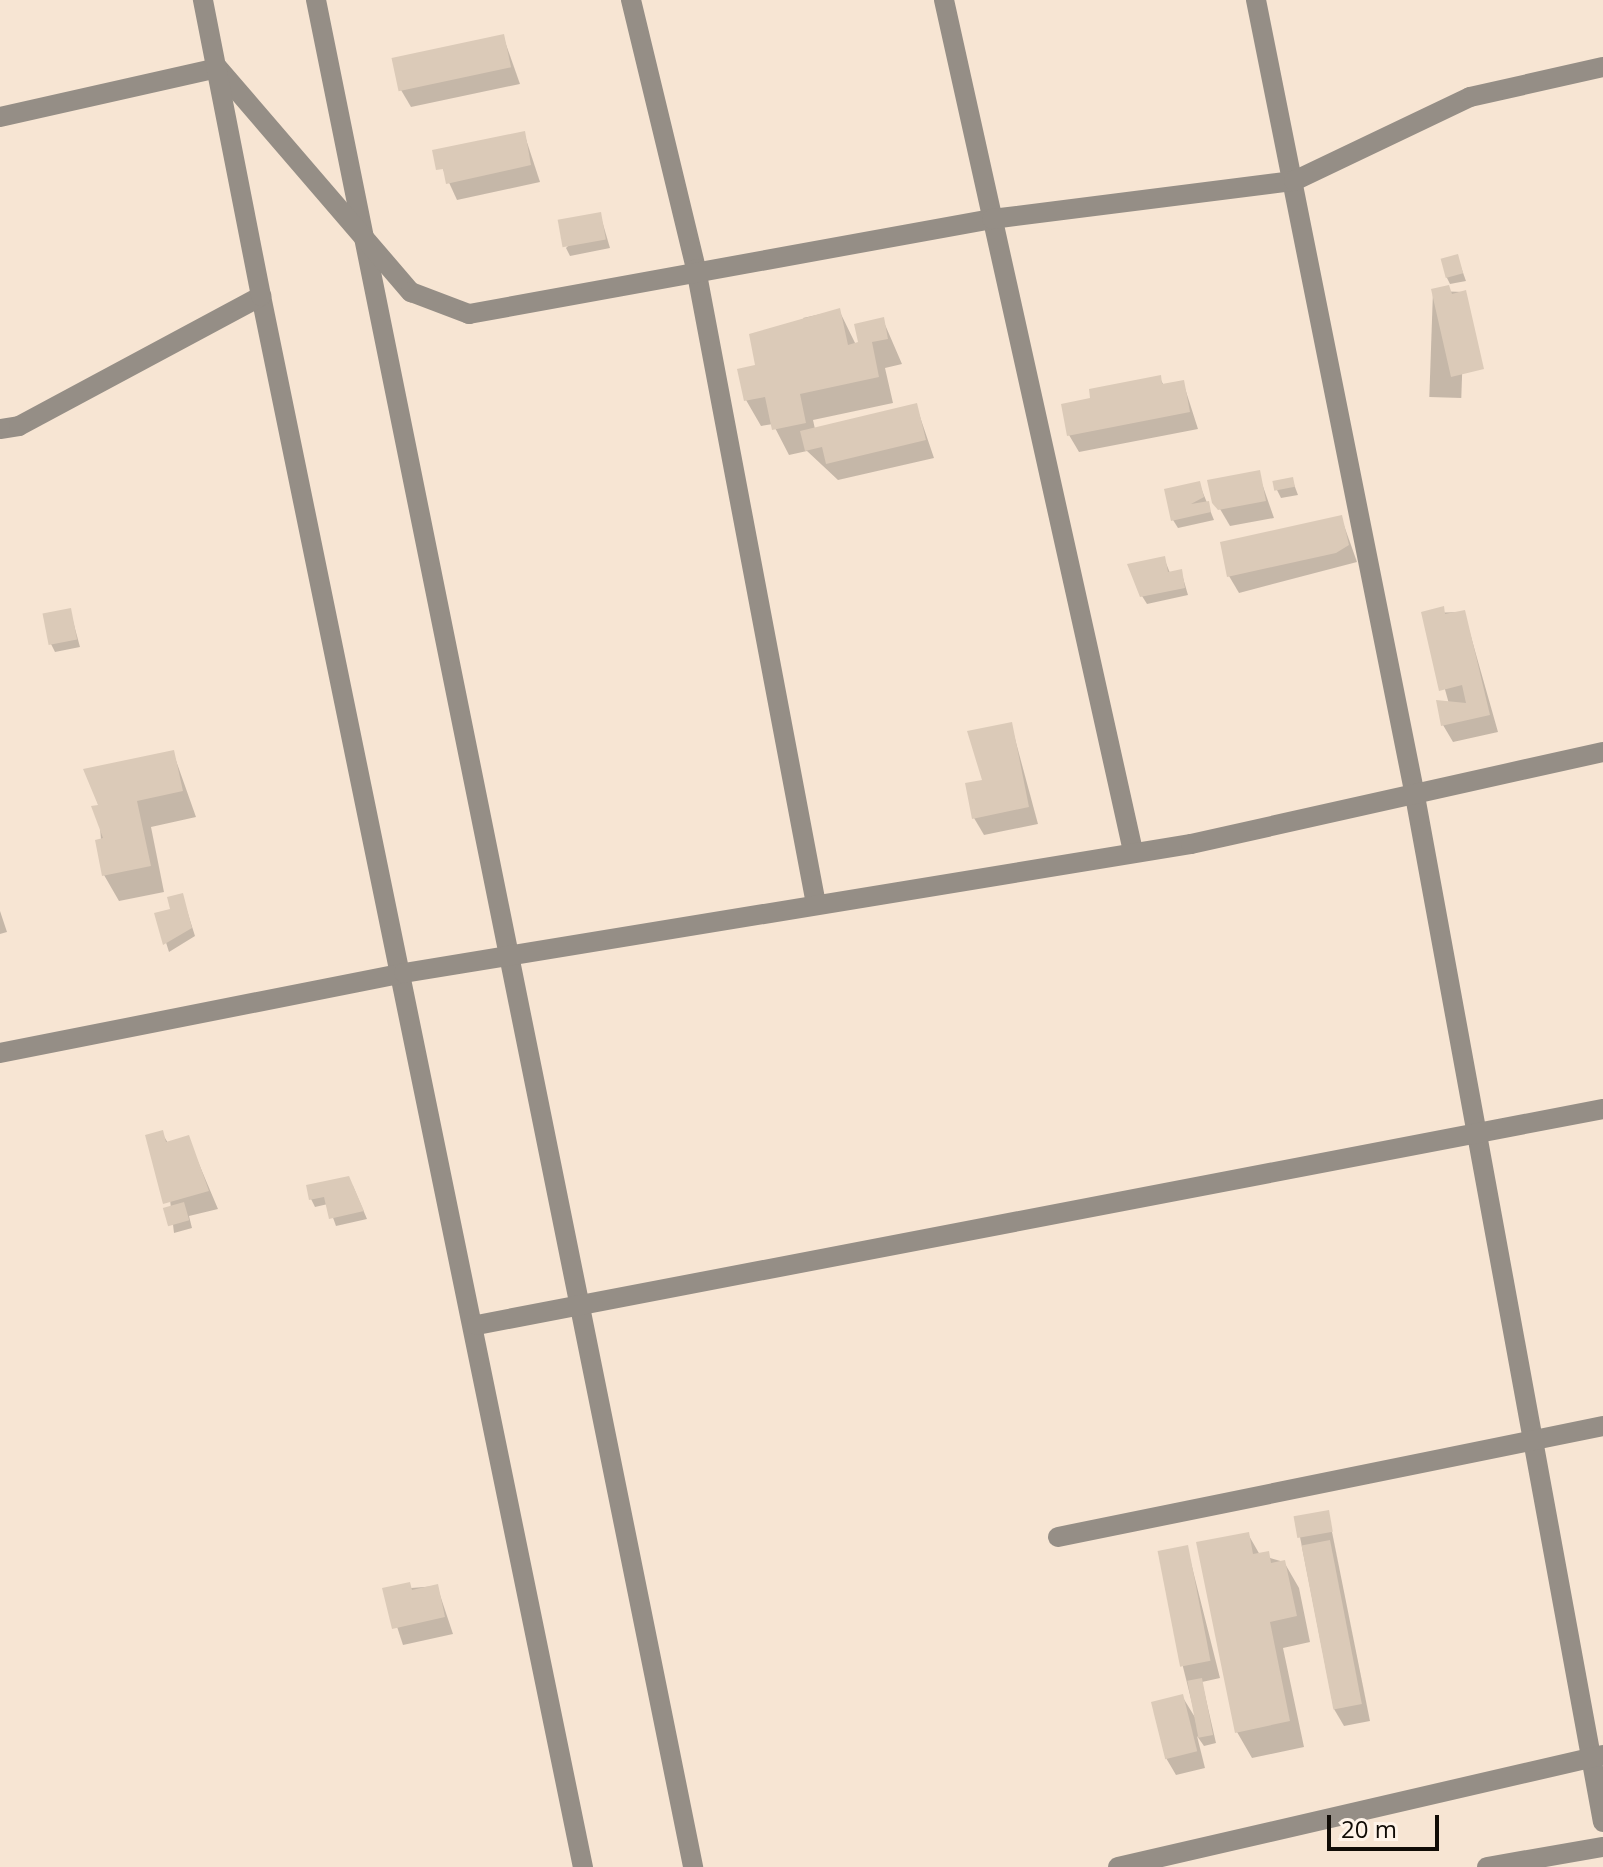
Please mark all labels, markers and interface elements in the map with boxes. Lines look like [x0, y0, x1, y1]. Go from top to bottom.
scale bar [1331, 1799, 1443, 1849]
text: 20 m [1341, 1812, 1397, 1845]

